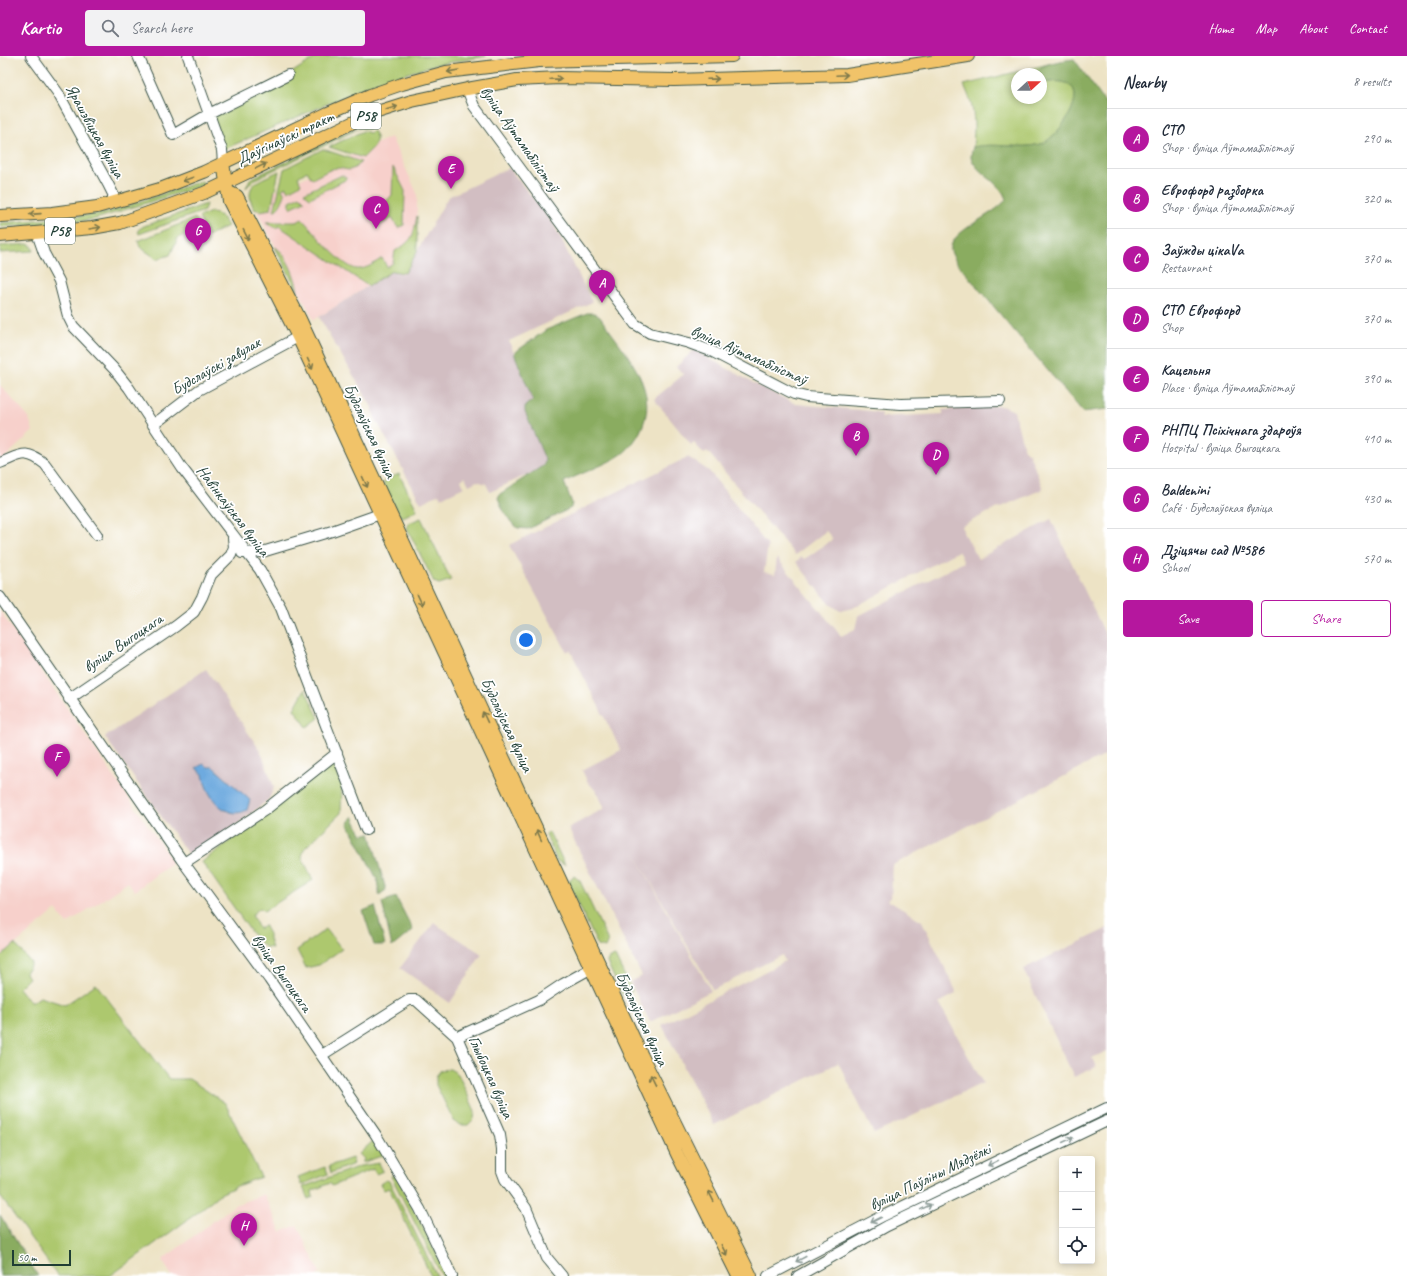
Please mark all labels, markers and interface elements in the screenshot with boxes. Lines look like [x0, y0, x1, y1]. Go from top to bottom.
search box [85, 10, 365, 46]
text: Kartio [20, 16, 61, 40]
icon: search [99, 17, 121, 39]
text: Search here [131, 19, 192, 38]
text: Home [1208, 20, 1234, 37]
text: Map [1256, 20, 1277, 37]
text: About [1299, 20, 1327, 37]
text: Contact [1349, 20, 1387, 37]
one-way arrow [447, 67, 460, 75]
north arrow [1011, 68, 1047, 104]
one-way arrow [835, 72, 848, 79]
text: Nearby [1123, 72, 1166, 93]
text: 8 results [1353, 74, 1391, 90]
one-way arrow [549, 75, 562, 82]
one-way arrow [706, 75, 719, 83]
street label: Ярашэвіцкая вуліца [61, 80, 130, 182]
street label: вуліца Аўтамабілістаў [476, 82, 565, 197]
road number: Р58 [351, 103, 381, 129]
one-way arrow [386, 104, 399, 111]
street label: Даўгінаўскі тракт [233, 106, 338, 169]
text: СТО [1161, 121, 1183, 140]
text: A [1133, 131, 1139, 147]
text: 290 m [1363, 131, 1391, 147]
text: Shop · вуліца Аўтамабілістаў [1161, 140, 1293, 156]
pin: E [438, 156, 464, 189]
one-way arrow [255, 162, 267, 169]
one-way arrow [182, 175, 194, 183]
text: Еврофорд разборка [1161, 181, 1263, 200]
text: B [1133, 191, 1139, 207]
text: 320 m [1363, 191, 1391, 207]
pin: C [363, 196, 389, 229]
text: Shop · вуліца Аўтамабілістаў [1161, 200, 1293, 216]
one-way arrow [29, 211, 42, 218]
road number: Р58 [45, 218, 75, 244]
pin: G [185, 218, 211, 251]
one-way arrow [88, 223, 101, 231]
one-way arrow [243, 229, 251, 241]
text: Заўжды цікаVа [1161, 241, 1243, 260]
text: C [1133, 251, 1139, 267]
text: 370 m [1363, 251, 1391, 267]
text: Restaurant [1161, 260, 1211, 276]
pin: A [589, 270, 615, 303]
text: СТО Еврофорд [1161, 301, 1239, 320]
text: D [1132, 311, 1140, 327]
text: 370 m [1363, 311, 1391, 327]
street label: вуліца Аўтамабілістаў [688, 320, 811, 390]
text: Shop [1161, 320, 1183, 336]
street label: Будслаўскі завулак [168, 332, 266, 399]
one-way arrow [307, 358, 314, 370]
text: Кацельня [1161, 361, 1210, 380]
text: E [1133, 371, 1139, 387]
text: 390 m [1363, 371, 1391, 387]
text: Place · вуліца Аўтамабілістаў [1161, 380, 1294, 396]
street label: Будслаўская вуліца [339, 381, 401, 482]
text: РНПЦ Псіхічнага здароўя [1161, 421, 1301, 440]
pin: B [843, 423, 869, 456]
text: F [1133, 431, 1139, 447]
text: 410 m [1363, 431, 1391, 447]
text: Hospital · вуліца Выгоцкага [1161, 440, 1279, 456]
pin: D [923, 442, 949, 475]
street label: Навінкаўская вуліца [192, 461, 274, 561]
one-way arrow [362, 476, 369, 488]
text: Baldenini [1161, 481, 1209, 500]
text: G [1133, 491, 1139, 507]
text: 430 m [1363, 491, 1391, 507]
text: Café · Будслаўская вуліца [1161, 500, 1272, 516]
text: Дзіцячы сад №586 [1161, 541, 1264, 560]
text: H [1132, 551, 1140, 567]
text: 570 m [1363, 551, 1391, 567]
text: School [1161, 560, 1189, 576]
one-way arrow [417, 594, 424, 606]
button: Save [1123, 600, 1253, 637]
button: Share [1261, 600, 1391, 637]
street label: вуліца Выгоцкага [80, 608, 168, 677]
your location [516, 630, 536, 650]
street label: Будслаўская вуліца [476, 675, 538, 776]
one-way arrow [481, 711, 488, 723]
pin: F [44, 744, 70, 777]
one-way arrow [535, 830, 542, 842]
street label: вуліца Выгоцкага [248, 930, 317, 1017]
street label: Будслаўская вуліца [611, 969, 673, 1070]
street label: Глыбоцкая вуліца [464, 1033, 518, 1122]
one-way arrow [649, 1074, 656, 1086]
one-way arrow [1062, 1136, 1074, 1143]
street label: вуліца Паўліны Мядзёлкі [866, 1138, 996, 1215]
map controls [1059, 1156, 1095, 1264]
button: + [1059, 1156, 1095, 1192]
one-way arrow [987, 1160, 999, 1167]
one-way arrow [707, 1191, 714, 1203]
button: − [1059, 1192, 1095, 1228]
one-way arrow [920, 1203, 932, 1210]
pin: H [231, 1213, 257, 1246]
one-way arrow [870, 1216, 882, 1224]
button: locate [1059, 1228, 1095, 1264]
one-way arrow [721, 1244, 728, 1256]
scale bar [12, 1248, 71, 1267]
text: 50 m [18, 1250, 37, 1264]
one-way arrow [796, 1255, 808, 1263]

